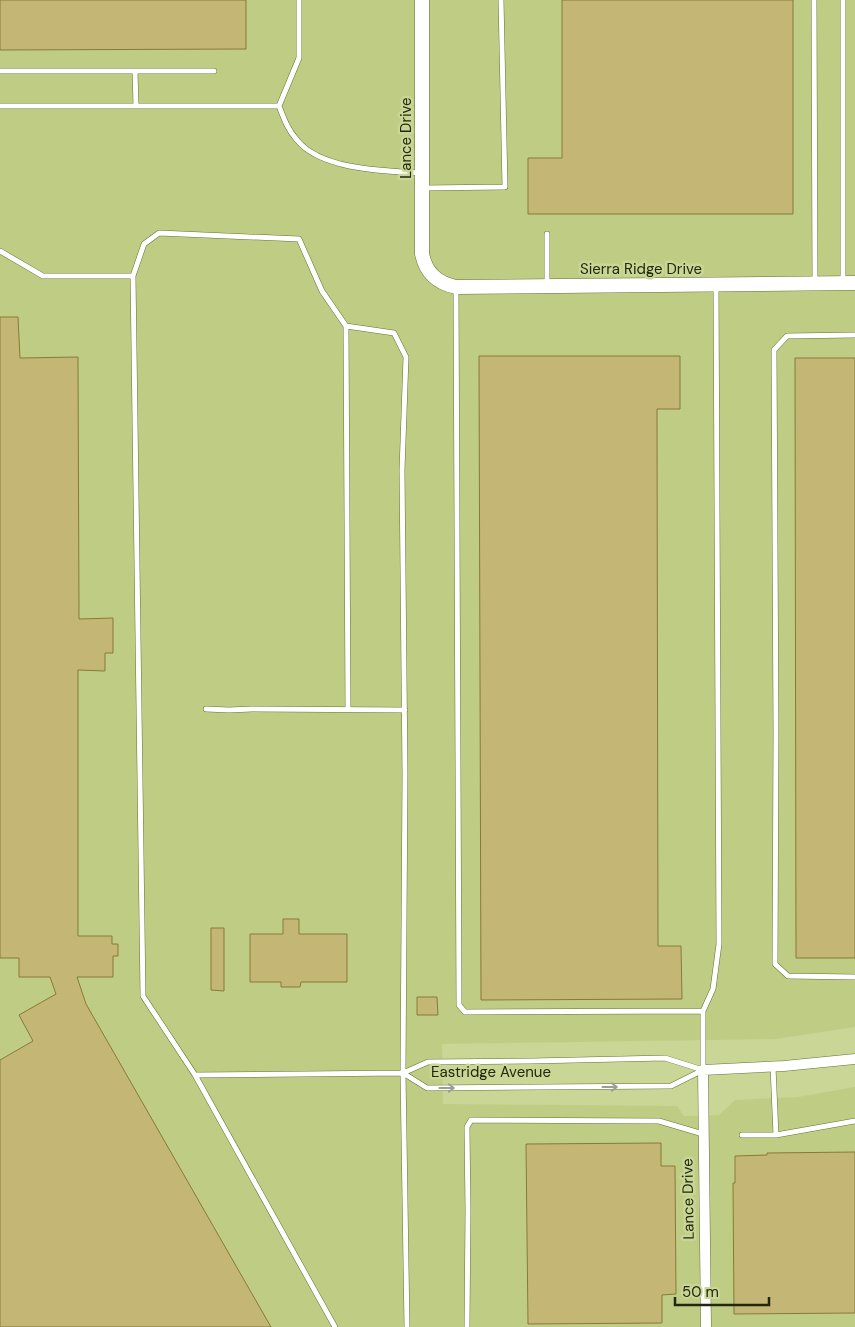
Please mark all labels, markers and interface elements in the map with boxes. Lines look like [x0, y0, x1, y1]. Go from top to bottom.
street label: Lance Drive [396, 97, 416, 179]
street label: Sierra Ridge Drive [580, 259, 702, 279]
street label: Eastridge Avenue [431, 1062, 551, 1082]
one-way arrow [602, 1082, 618, 1092]
one-way arrow [439, 1083, 455, 1093]
street label: Lance Drive [677, 1158, 699, 1240]
scale bar [675, 1274, 769, 1306]
text: 50 m [682, 1282, 719, 1302]

